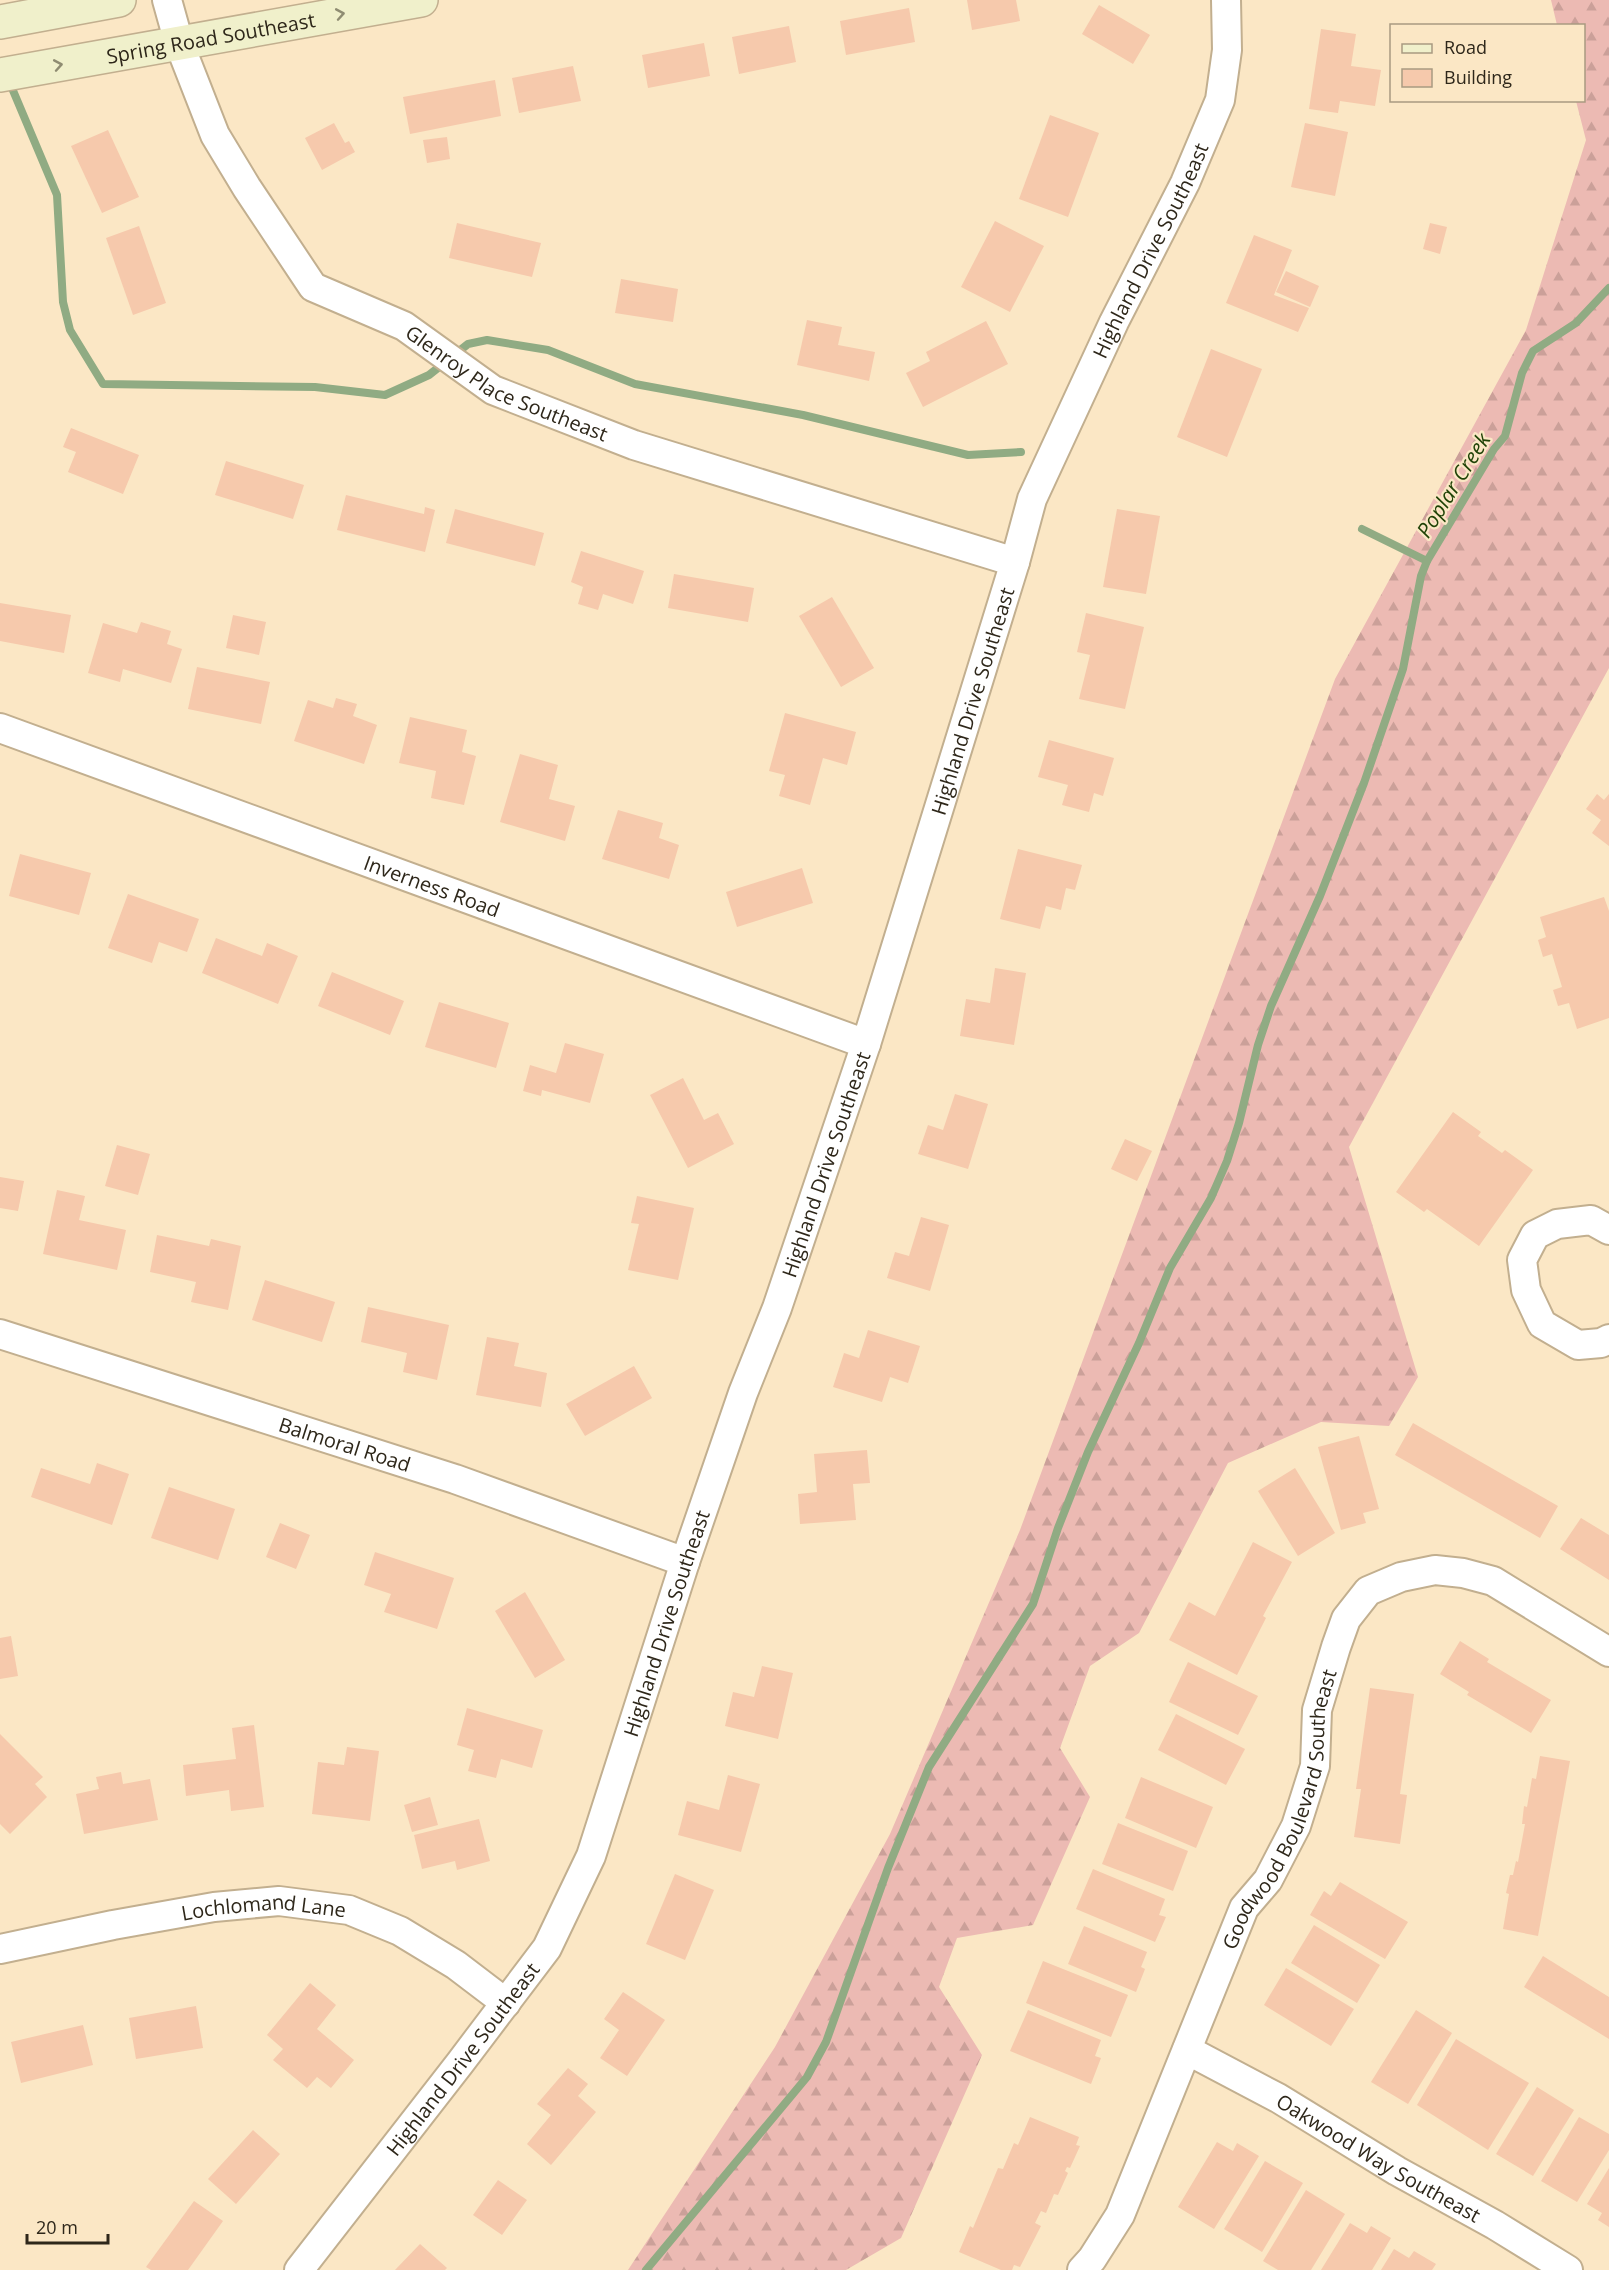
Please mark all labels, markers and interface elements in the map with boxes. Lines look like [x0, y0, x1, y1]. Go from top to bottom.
street label: Spring Road Southeast [104, 6, 317, 69]
one-way arrow [336, 9, 345, 21]
legend [1390, 24, 1585, 102]
text: Road [1444, 35, 1487, 59]
one-way arrow [52, 59, 62, 72]
text: Building [1444, 65, 1512, 89]
street label: Highland Drive Southeast [1086, 139, 1214, 362]
street label: Glenroy Place Southeast [401, 318, 612, 447]
water label: Poplar Creek [1410, 427, 1497, 543]
street label: Highland Drive Southeast [924, 584, 1020, 818]
street label: Inverness Road [360, 849, 504, 923]
street label: Highland Drive Southeast [775, 1048, 876, 1281]
street label: Balmoral Road [276, 1410, 414, 1478]
street label: Highland Drive Southeast [617, 1506, 715, 1740]
street label: Goodwood Boulevard Southeast [1215, 1666, 1342, 1953]
street label: Lochlomand Lane [179, 1887, 348, 1926]
street label: Highland Drive Southeast [380, 1957, 545, 2161]
street label: Oakwood Way Southeast [1272, 2087, 1486, 2228]
scale bar [27, 2207, 108, 2245]
text: 20 m [36, 2215, 78, 2239]

